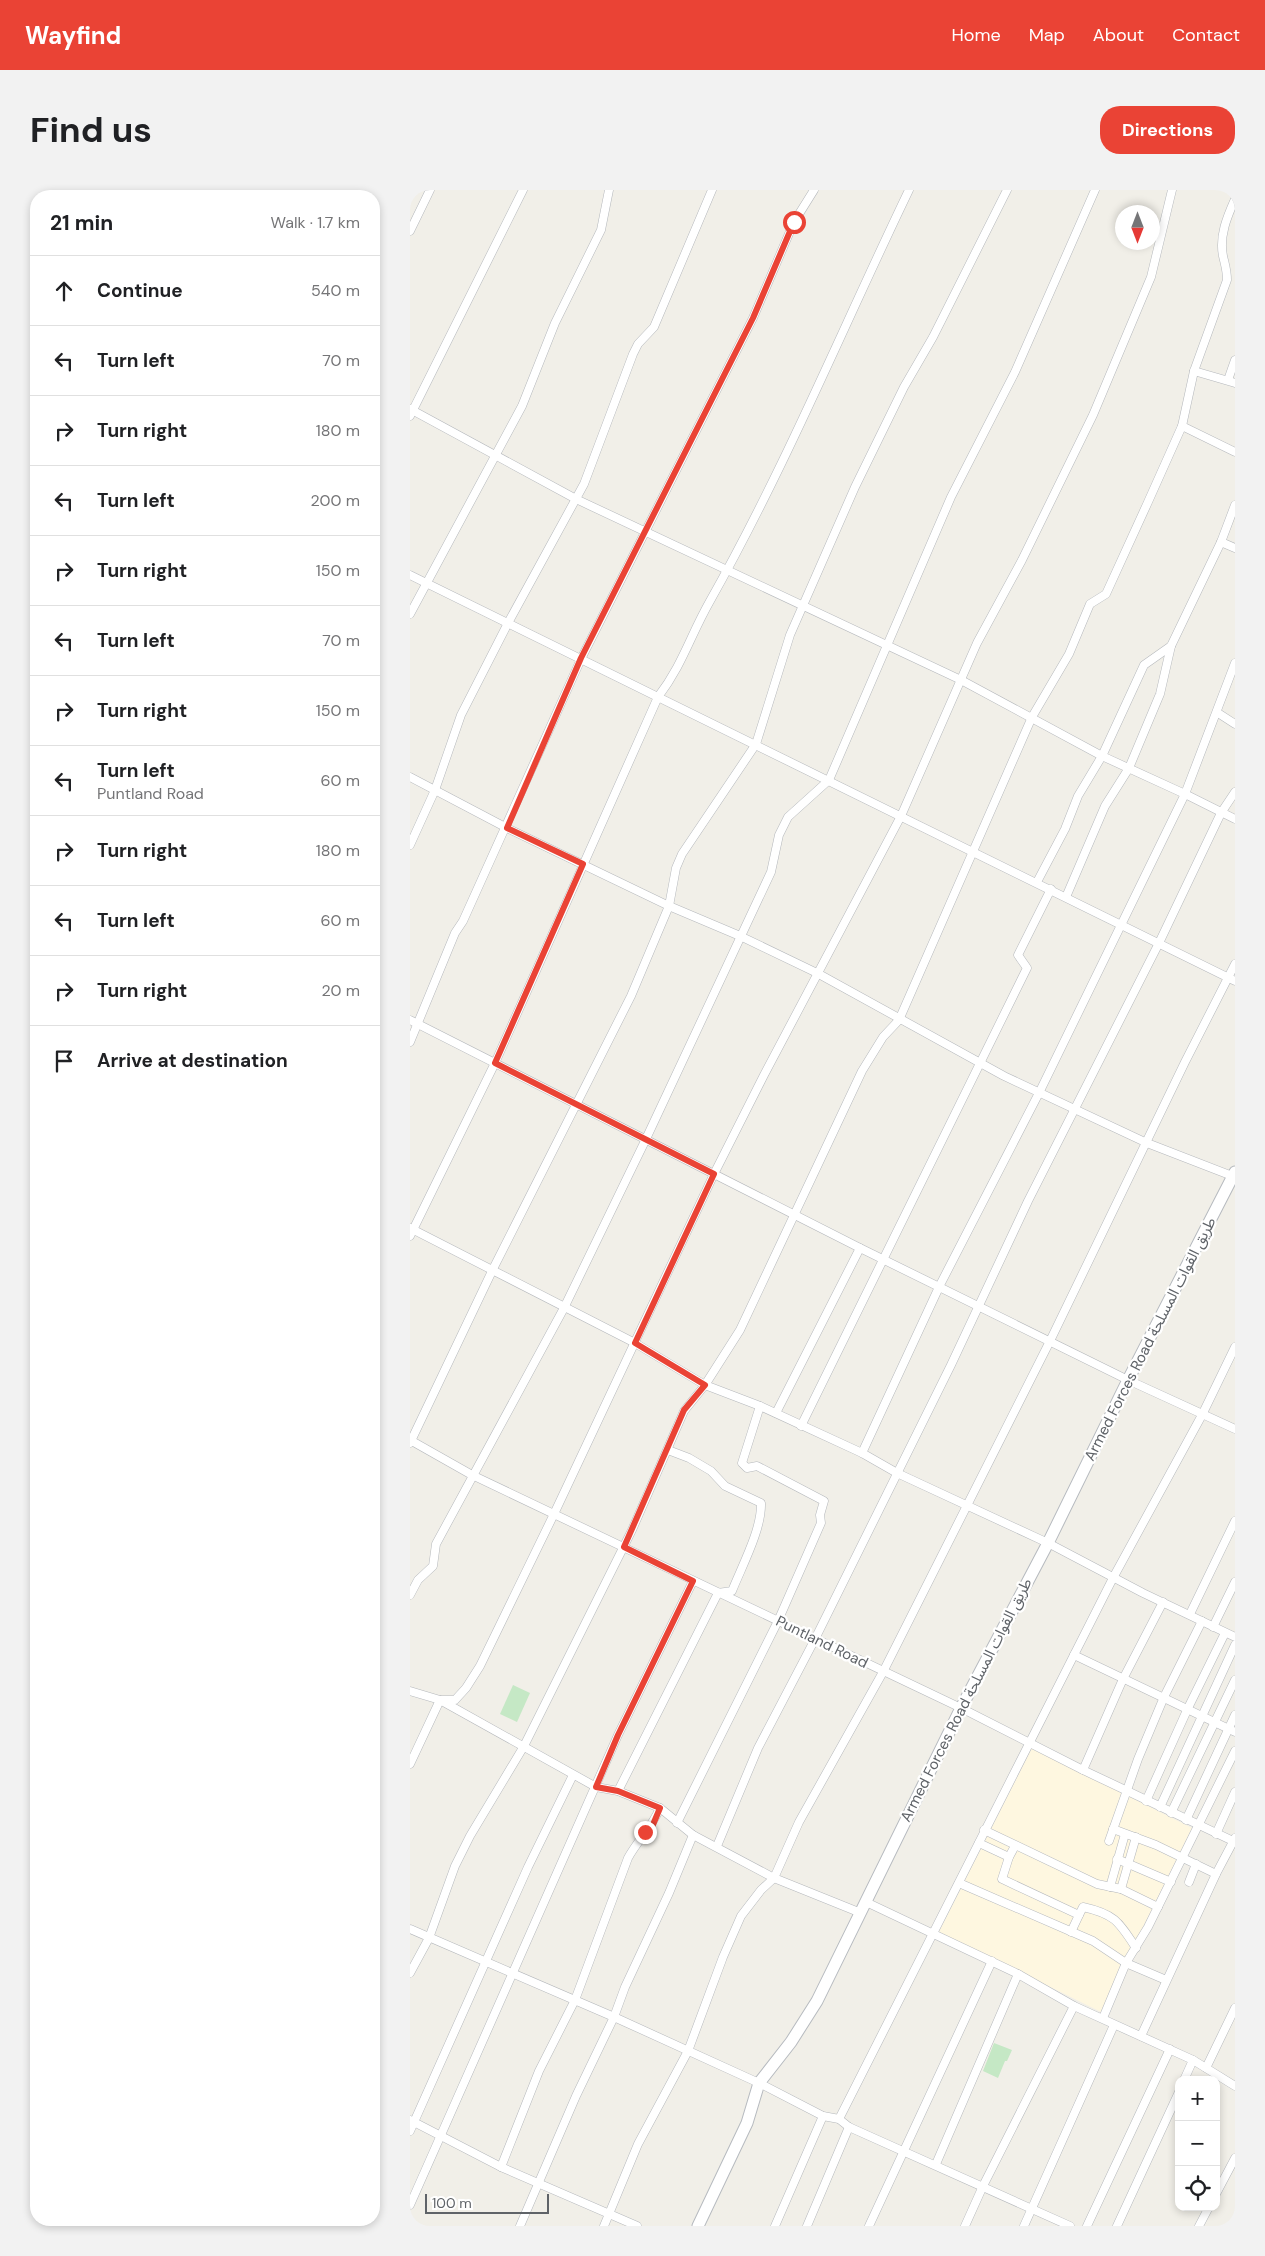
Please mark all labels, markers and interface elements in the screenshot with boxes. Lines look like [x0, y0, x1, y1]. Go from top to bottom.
text: Wayfind [25, 20, 121, 51]
text: Home [951, 23, 1001, 47]
text: Map [1029, 23, 1065, 47]
text: About [1093, 23, 1144, 47]
text: Contact [1172, 23, 1240, 47]
button: Directions [1100, 106, 1235, 154]
text: Find us [30, 107, 152, 153]
north arrow [1115, 205, 1160, 250]
text: 21 min [50, 209, 113, 237]
route start [783, 211, 806, 234]
text: Walk · 1.7 km [270, 212, 360, 233]
icon: ahead [50, 277, 78, 305]
text: Continue [97, 278, 183, 303]
text: 540 m [311, 280, 360, 301]
icon: left [50, 347, 78, 375]
text: Turn left [97, 348, 175, 373]
text: 70 m [322, 350, 360, 371]
icon: right [50, 417, 78, 445]
text: Turn right [97, 418, 187, 443]
text: 180 m [316, 420, 360, 441]
icon: left [50, 487, 78, 515]
text: Turn left [97, 488, 175, 513]
text: 200 m [311, 490, 360, 511]
icon: right [50, 557, 78, 585]
text: Turn right [97, 558, 187, 583]
text: 150 m [316, 560, 360, 581]
icon: left [50, 627, 78, 655]
text: Turn left [97, 628, 175, 653]
text: 70 m [322, 630, 360, 651]
icon: right [50, 697, 78, 725]
text: Turn right [97, 698, 187, 723]
text: 150 m [316, 700, 360, 721]
text: Turn left [97, 758, 175, 783]
icon: left [50, 767, 78, 795]
text: 60 m [320, 770, 360, 791]
text: Puntland Road [97, 783, 204, 804]
icon: right [50, 837, 78, 865]
text: Turn right [97, 838, 187, 863]
text: 180 m [316, 840, 360, 861]
icon: left [50, 907, 78, 935]
text: Turn left [97, 908, 175, 933]
text: 60 m [320, 910, 360, 931]
icon: right [50, 977, 78, 1005]
text: Turn right [97, 978, 187, 1003]
text: 20 m [321, 980, 360, 1001]
icon: arrive [50, 1047, 78, 1075]
text: Arrive at destination [97, 1048, 288, 1073]
street label: Armed Forces Road طريق القوات المسلحة [1080, 1214, 1220, 1464]
street label: Armed Forces Road طريق القوات المسلحة [896, 1575, 1036, 1825]
street label: Puntland Road [773, 1611, 871, 1673]
route end [634, 1821, 657, 1844]
map controls [1175, 2076, 1220, 2211]
button: + [1175, 2076, 1220, 2121]
button: − [1175, 2121, 1220, 2166]
button: locate [1175, 2166, 1220, 2211]
scale bar [425, 2191, 549, 2214]
text: 100 m [432, 2194, 472, 2212]

